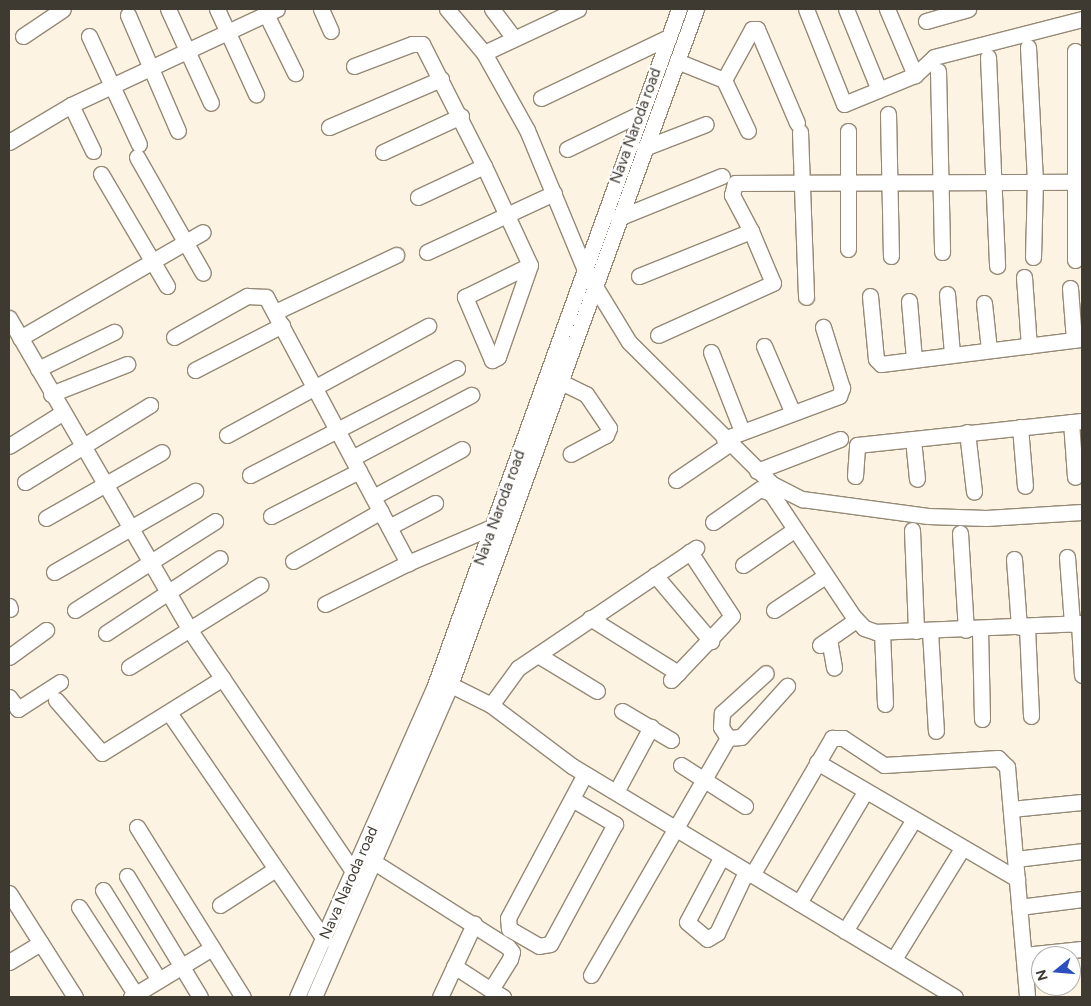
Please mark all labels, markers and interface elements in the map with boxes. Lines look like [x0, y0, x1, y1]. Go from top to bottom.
street label: Nava Naroda road [607, 66, 665, 186]
street label: Nava Naroda road [471, 448, 529, 568]
street label: Nava Naroda road [316, 824, 382, 942]
north arrow [1031, 946, 1081, 996]
text: N [1032, 968, 1052, 983]

